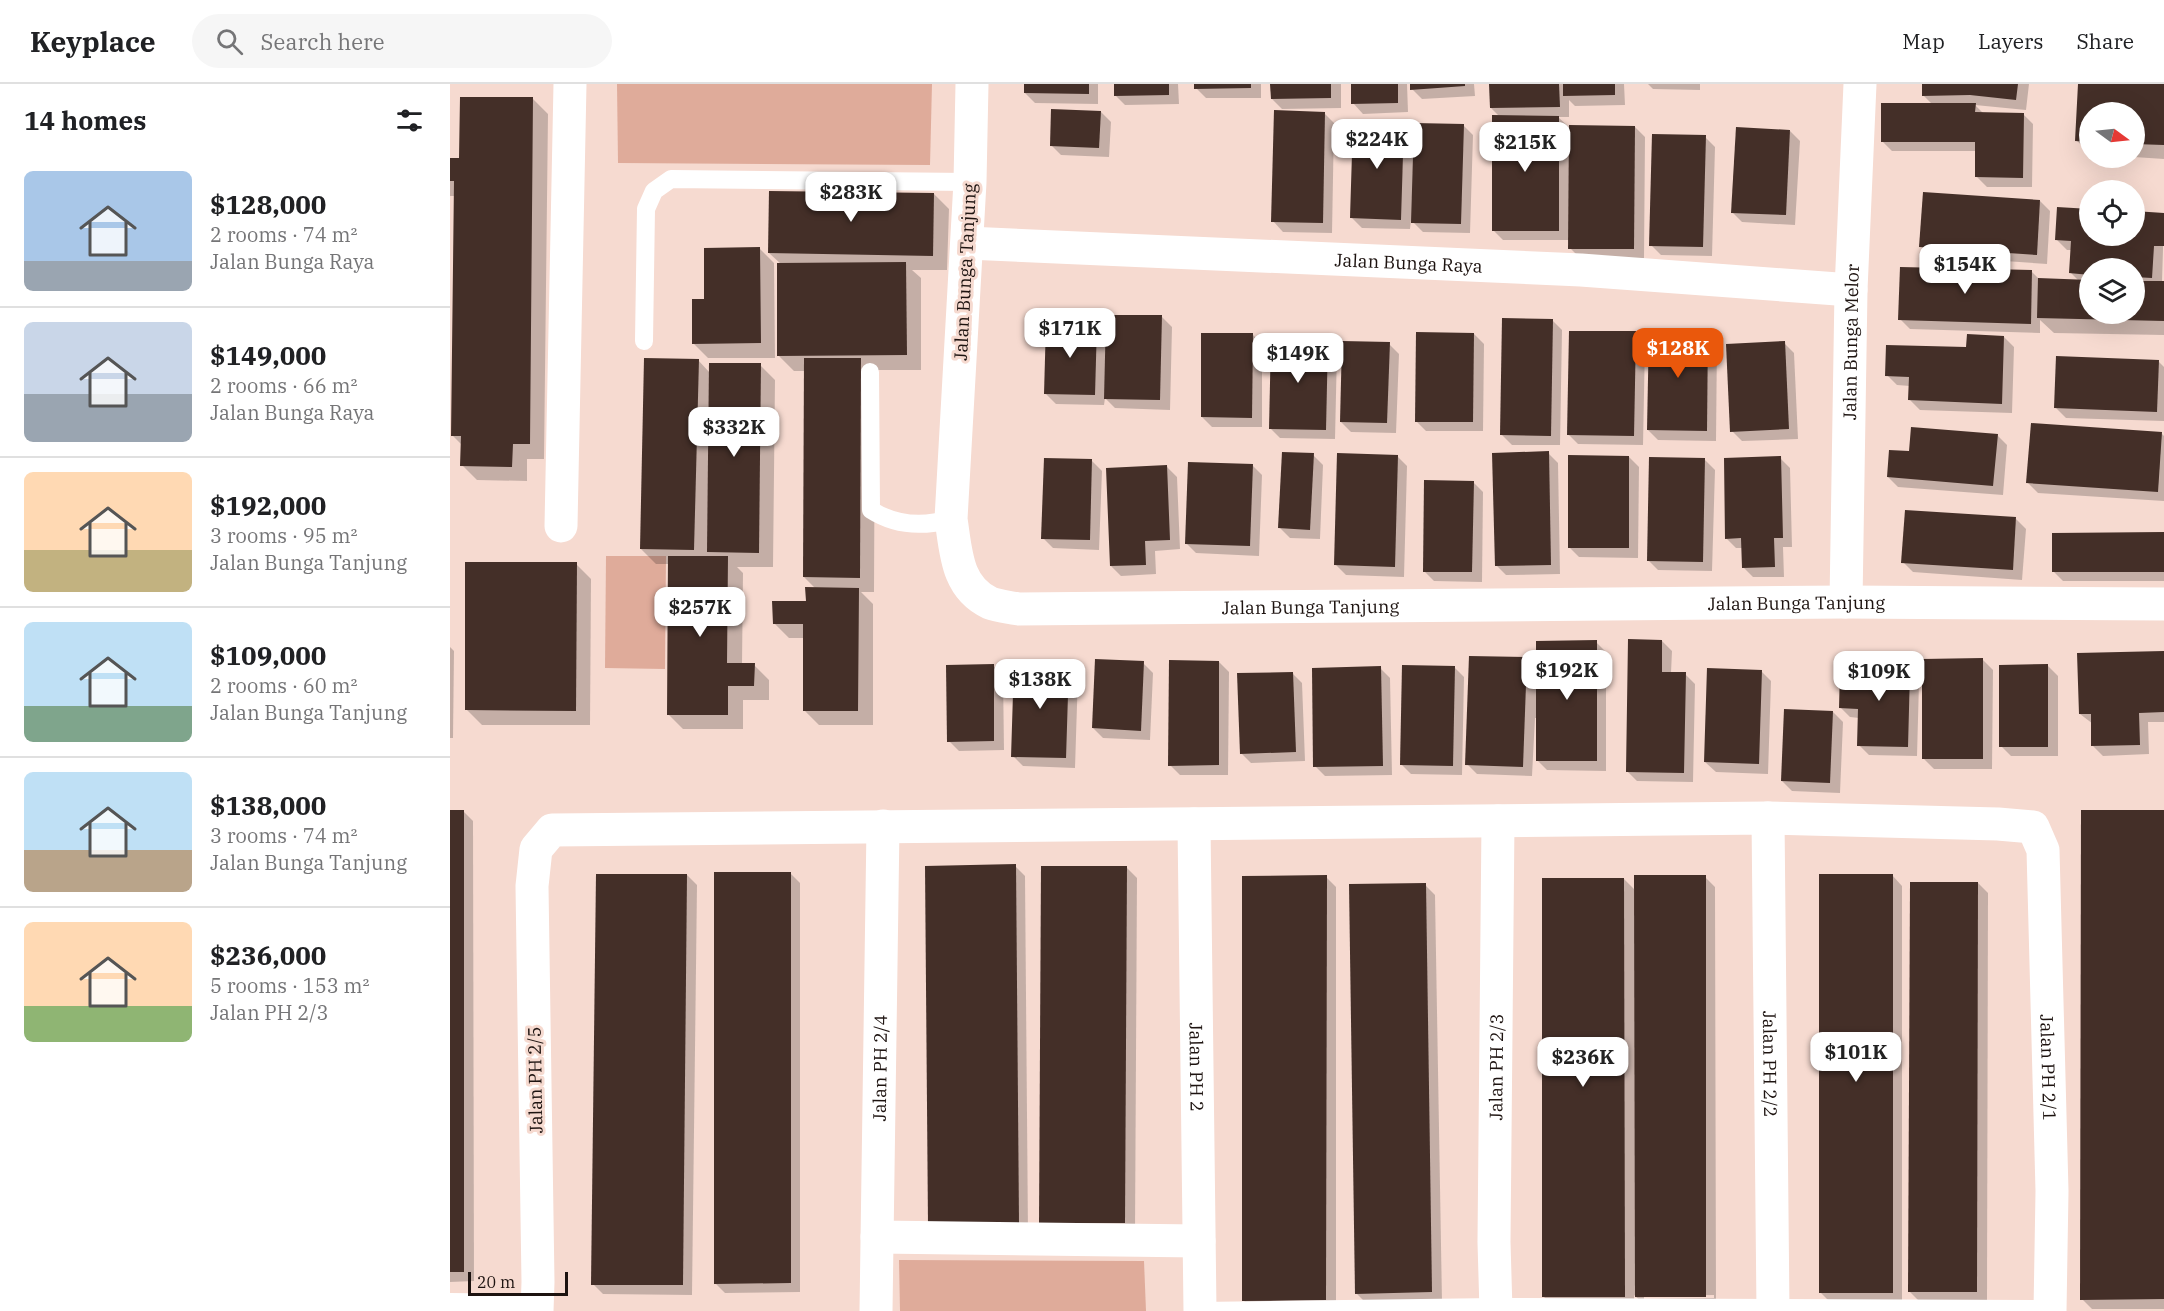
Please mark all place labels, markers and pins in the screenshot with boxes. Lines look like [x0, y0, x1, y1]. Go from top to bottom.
pin: $224K [1335, 119, 1419, 170]
pin: $215K [1483, 122, 1567, 173]
pin: $283K [809, 172, 893, 223]
pin: $154K [1923, 244, 2007, 295]
pin: $171K [1028, 308, 1112, 359]
pin: $128K [1636, 328, 1720, 379]
pin: $149K [1256, 333, 1340, 384]
pin: $332K [692, 407, 776, 458]
pin: $257K [658, 587, 742, 638]
pin: $192K [1525, 650, 1609, 701]
pin: $109K [1837, 651, 1921, 702]
pin: $138K [998, 659, 1082, 710]
pin: $101K [1814, 1032, 1898, 1083]
pin: $236K [1541, 1037, 1625, 1088]

